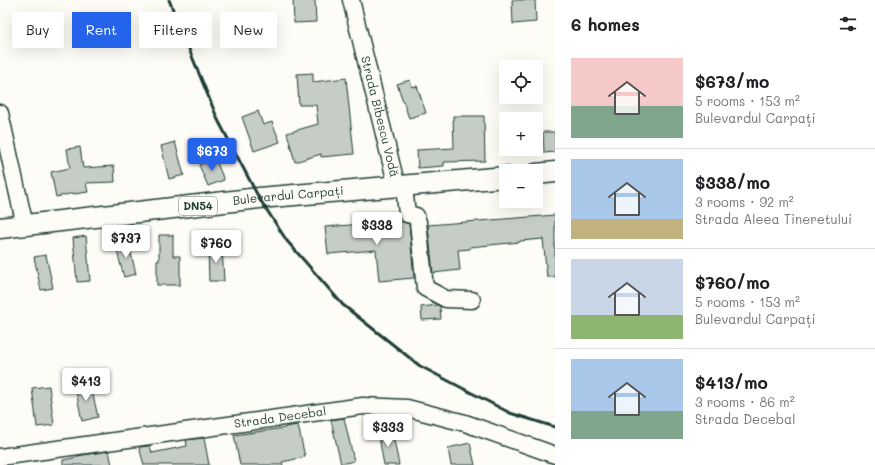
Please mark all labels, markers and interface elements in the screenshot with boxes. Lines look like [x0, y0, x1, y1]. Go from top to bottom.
chip: Buy [12, 12, 64, 48]
chip: Rent [72, 12, 131, 48]
chip: Filters [139, 12, 212, 48]
chip: New [220, 12, 277, 48]
text: 6 homes [571, 13, 640, 35]
icon: filters [837, 13, 859, 35]
street label: Strada Bibescu Vodă [358, 54, 403, 178]
map controls [499, 60, 543, 208]
button: locate [499, 60, 543, 104]
text: $673/mo [695, 70, 769, 92]
icon: home [603, 74, 651, 122]
text: 5 rooms · 153 m² [695, 92, 800, 109]
text: Bulevardul Carpați [695, 109, 816, 126]
button: + [499, 112, 543, 156]
pin: $673 [188, 138, 236, 172]
text: $673 [197, 142, 227, 159]
button: − [499, 164, 543, 208]
text: $338/mo [695, 171, 770, 193]
icon: home [603, 175, 651, 223]
street label: Bulevardul Carpați [232, 182, 344, 208]
text: 3 rooms · 92 m² [695, 193, 794, 210]
road number: DN54 [179, 197, 217, 215]
text: Strada Aleea Tineretului [695, 210, 852, 227]
pin: $338 [353, 212, 401, 246]
text: $338 [361, 216, 393, 233]
pin: $737 [102, 225, 150, 259]
text: $737 [111, 229, 141, 246]
pin: $760 [192, 230, 240, 264]
text: $760 [200, 234, 232, 251]
text: $760/mo [695, 271, 770, 293]
icon: home [603, 275, 651, 323]
text: 5 rooms · 153 m² [695, 293, 800, 310]
text: Bulevardul Carpați [695, 310, 816, 327]
pin: $413 [62, 368, 110, 402]
text: $413/mo [695, 371, 768, 393]
text: $413 [71, 372, 101, 389]
icon: home [603, 375, 651, 423]
text: 3 rooms · 86 m² [695, 393, 795, 410]
street label: Strada Decebal [233, 402, 327, 431]
text: Strada Decebal [695, 410, 795, 427]
pin: $333 [364, 414, 412, 448]
text: $333 [372, 418, 404, 435]

